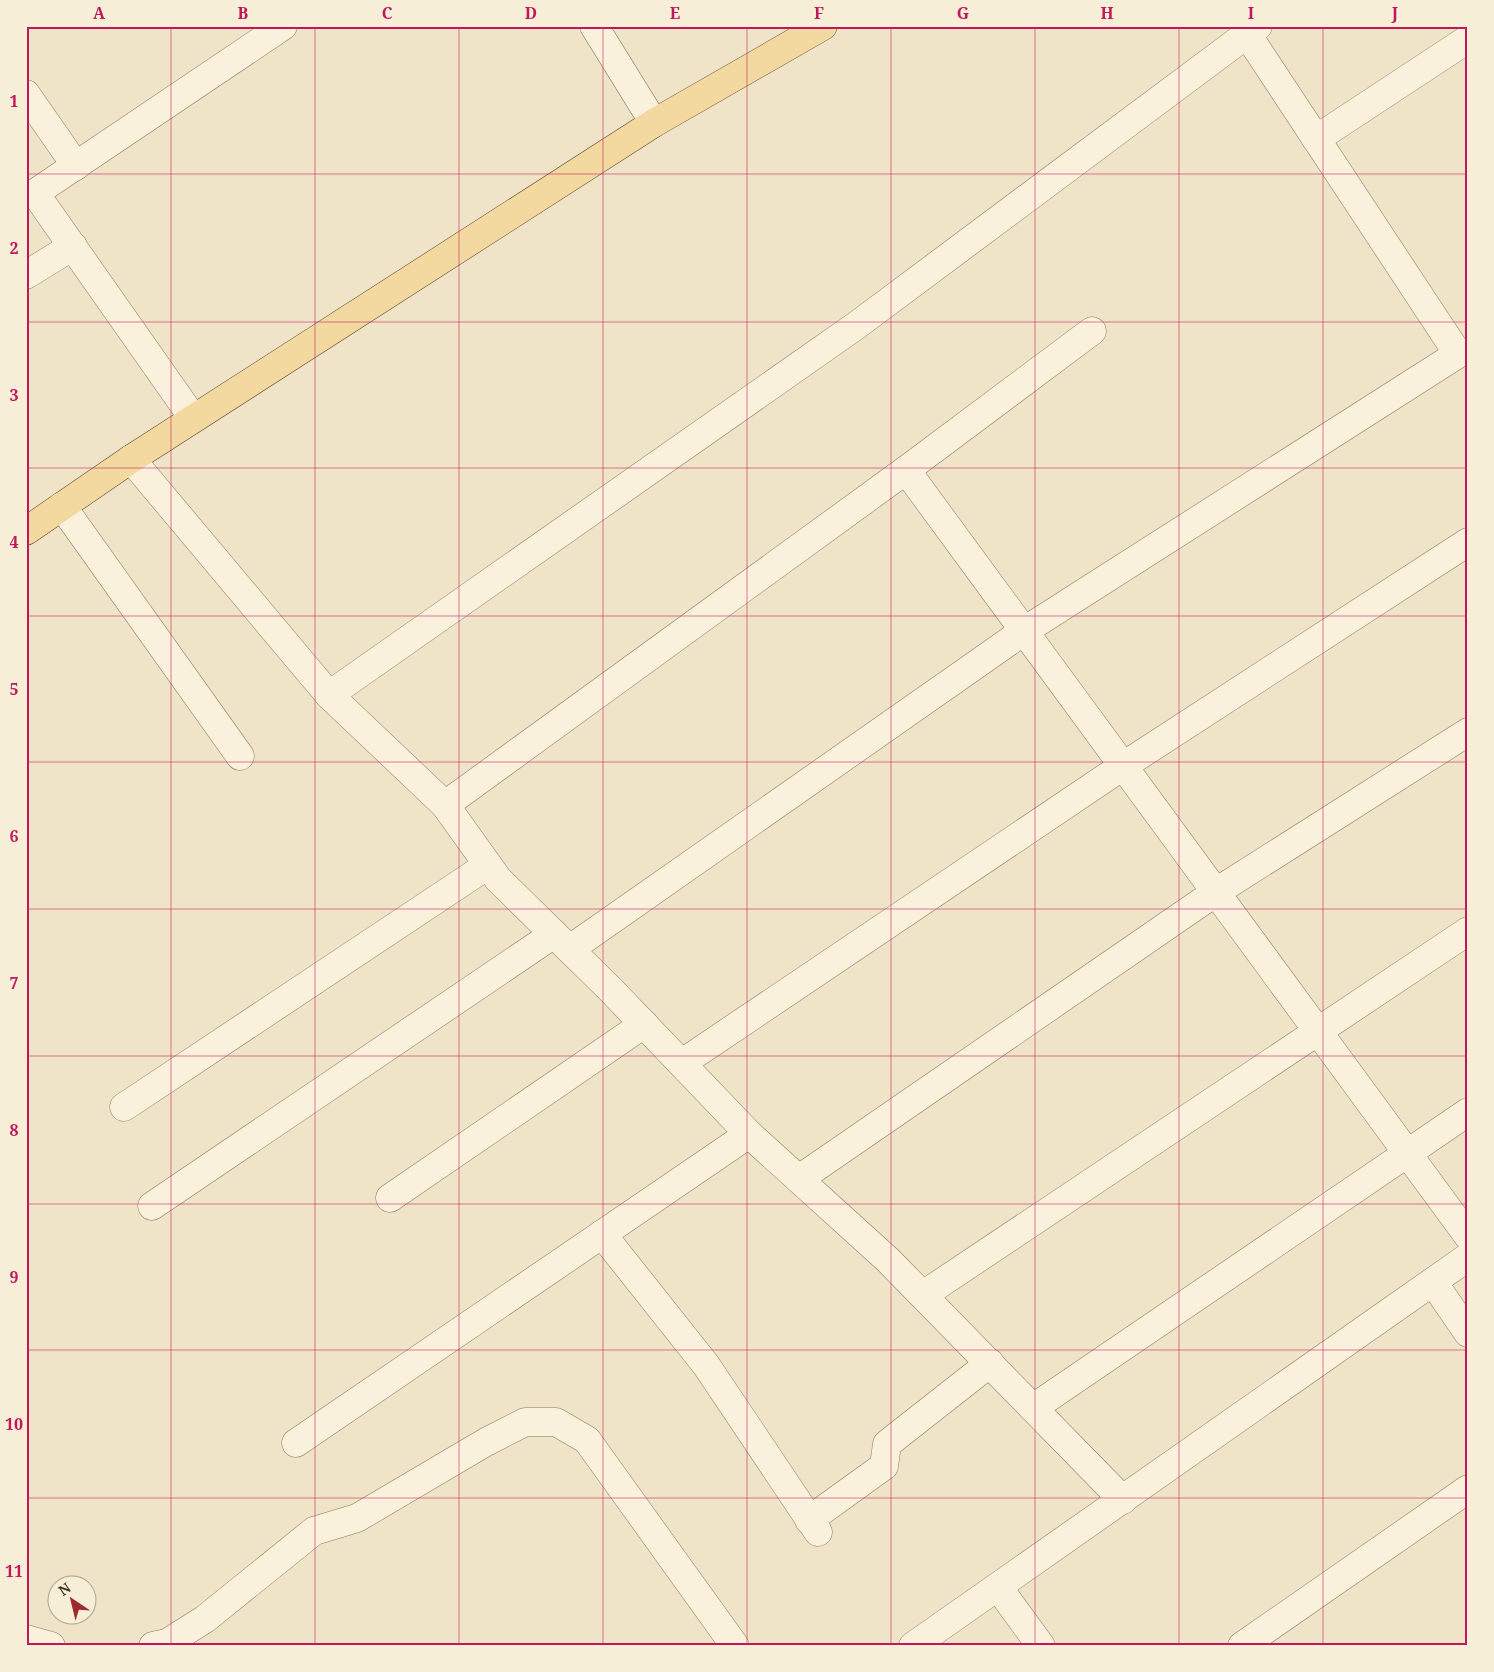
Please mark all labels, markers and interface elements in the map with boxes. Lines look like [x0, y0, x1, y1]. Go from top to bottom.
text: A [93, 2, 106, 24]
text: B [238, 2, 249, 24]
text: C [382, 2, 393, 24]
text: D [525, 2, 537, 24]
text: E [670, 2, 680, 24]
text: F [814, 2, 824, 24]
text: G [957, 2, 969, 24]
text: H [1100, 2, 1114, 24]
text: I [1248, 2, 1254, 24]
text: J [1391, 2, 1399, 24]
text: 1 [9, 90, 19, 112]
text: 2 [9, 237, 19, 259]
text: 3 [9, 384, 19, 406]
text: 4 [9, 531, 19, 553]
text: 5 [9, 678, 19, 700]
text: 6 [9, 825, 19, 847]
text: 7 [9, 972, 19, 994]
text: 8 [9, 1119, 19, 1141]
text: 9 [9, 1266, 19, 1288]
text: 10 [5, 1413, 23, 1435]
text: 11 [5, 1560, 23, 1582]
north arrow [48, 1574, 98, 1624]
text: N [54, 1578, 74, 1600]

